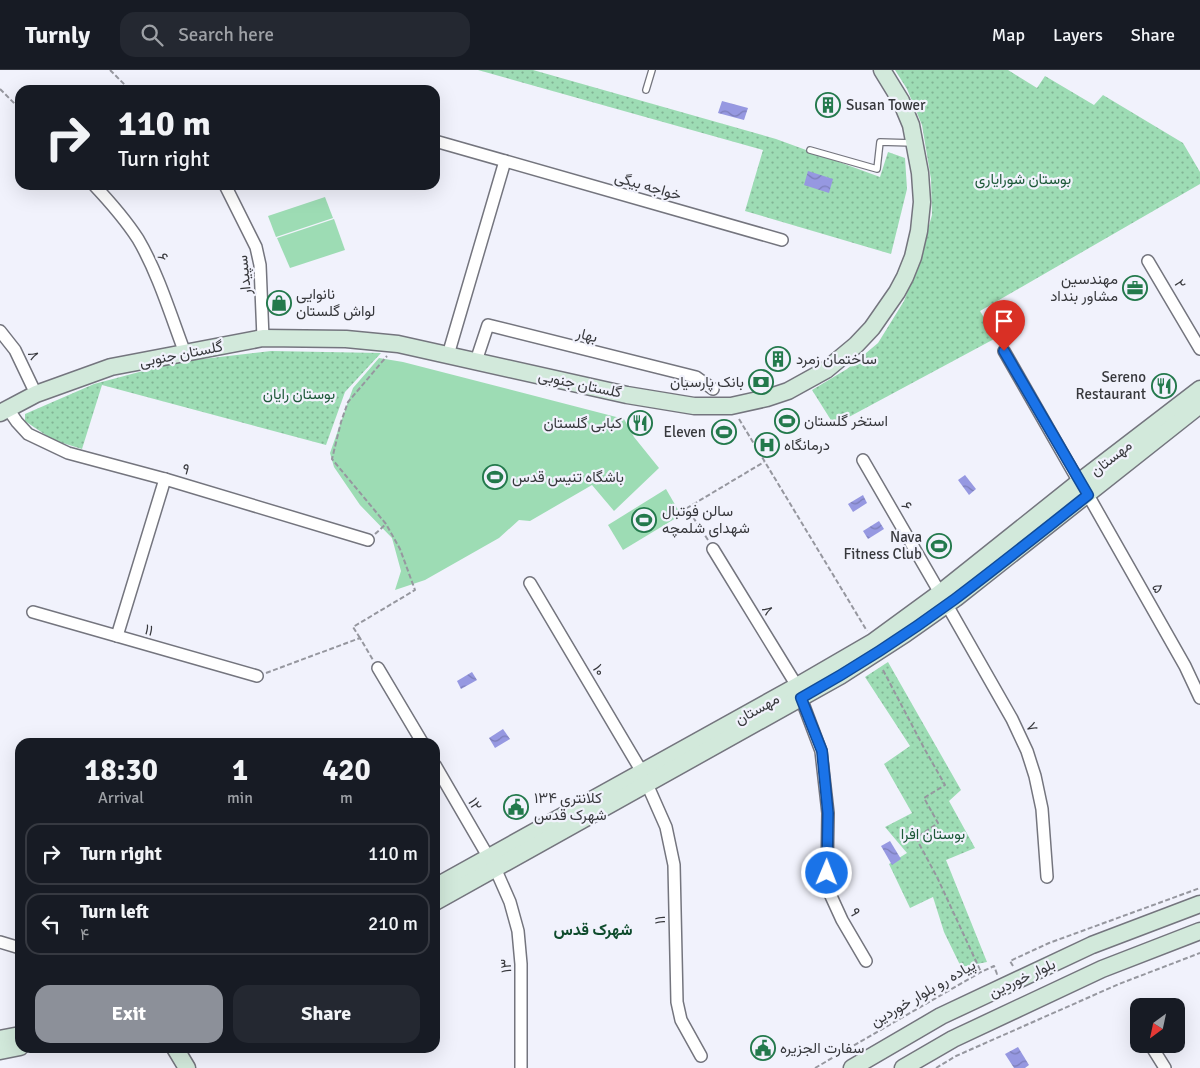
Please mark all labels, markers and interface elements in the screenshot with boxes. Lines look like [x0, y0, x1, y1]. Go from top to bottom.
search box [120, 12, 470, 57]
text: Turnly [25, 20, 90, 50]
icon: search [138, 21, 166, 49]
text: Search here [178, 23, 274, 47]
text: Map [992, 24, 1025, 46]
text: Layers [1053, 24, 1103, 46]
text: Share [1131, 24, 1175, 46]
building icon: Susan Tower [815, 92, 841, 118]
place label: Susan Tower [846, 96, 926, 114]
text: 110 m [118, 102, 211, 145]
icon: right [35, 105, 100, 170]
text: Turn right [118, 145, 210, 172]
street label: خواجه بیگی [612, 168, 683, 205]
park label: بوستان شورایاری [975, 170, 1071, 189]
street label: ۶ [153, 250, 173, 264]
street label: سپیدار [233, 254, 256, 297]
place label: مهندسین مشاور بنداد [1050, 270, 1118, 305]
office icon: مهندسین مشاور بنداد [1122, 275, 1148, 301]
street label: ۲ [1170, 276, 1190, 292]
place label: نانوایی لواش گلستان [296, 285, 375, 321]
shop icon: نانوایی لواش گلستان [266, 290, 292, 316]
pin [983, 300, 1025, 351]
icon: arrive [990, 307, 1018, 335]
street label: بهار [574, 323, 599, 346]
street label: گلستان جنوبی [138, 337, 225, 372]
building icon: ساختمان زمرد [765, 346, 791, 372]
street label: ۸ [24, 347, 44, 363]
place label: ساختمان زمرد [796, 350, 877, 368]
street label: گلستان جنوبی [537, 366, 624, 403]
place label: Sereno Restaurant [1076, 368, 1146, 403]
bank icon: بانک پارسیان [748, 369, 774, 395]
place label: بانک پارسیان [670, 373, 744, 392]
restaurant icon: Sereno Restaurant [1151, 373, 1177, 399]
park label: بوستان رایان [263, 385, 335, 403]
sports icon: استخر گلستان [774, 408, 800, 434]
restaurant icon: کبابی گلستان [627, 410, 653, 436]
place label: استخر گلستان [804, 412, 888, 430]
place label: کبابی گلستان [543, 414, 622, 433]
sports icon: Eleven [711, 419, 737, 445]
place label: Eleven [664, 423, 706, 441]
hospital icon: درمانگاه [754, 432, 780, 458]
place label: درمانگاه [784, 436, 830, 454]
street label: مهستان [1087, 436, 1135, 480]
street label: ۹ [180, 459, 192, 479]
sports icon: باشگاه تنیس قدس [482, 464, 508, 490]
place label: باشگاه تنیس قدس [512, 468, 624, 487]
street label: ۶ [897, 498, 917, 514]
place label: سالن فوتبال شهدای شلمچه [662, 502, 750, 538]
sports icon: سالن فوتبال شهدای شلمچه [631, 507, 657, 533]
place label: Nava Fitness Club [843, 528, 922, 563]
sports icon: Nava Fitness Club [926, 533, 952, 559]
street label: ۵ [1148, 580, 1168, 596]
street label: ۸ [758, 602, 778, 619]
street label: ۱۱ [142, 620, 156, 640]
street label: ۱۰ [589, 661, 609, 679]
street label: مهستان [732, 690, 782, 728]
street label: ۷ [1022, 719, 1042, 735]
text: 18:30 [84, 752, 158, 789]
text: 1 [232, 752, 248, 789]
text: 420 [322, 752, 371, 789]
text: Arrival [98, 788, 144, 808]
text: min [227, 788, 253, 808]
text: m [340, 788, 353, 808]
place label: کلانتری ۱۳۴ شهرک قدس [534, 789, 607, 825]
street label: ۱۲ [464, 794, 486, 814]
public building icon: کلانتری ۱۳۴ شهرک قدس [503, 794, 529, 820]
park label: بوستان افرا [901, 825, 965, 843]
icon: right [37, 840, 65, 868]
text: Turn right [80, 842, 162, 866]
text: 110 m [368, 842, 418, 866]
position arrow [800, 846, 852, 898]
text: Turn left [80, 900, 149, 924]
street label: ۹ [845, 905, 865, 919]
icon: left [37, 910, 65, 938]
text: 210 m [368, 912, 418, 936]
street label: ۱۱ [651, 916, 669, 924]
district label: شهرک قدس [554, 920, 633, 940]
text: ۴ [80, 925, 89, 945]
street label: بلوار خوردین [986, 955, 1059, 1002]
street label: پیاده رو بلوار خوردین [867, 956, 979, 1031]
street label: ۱۳ [497, 958, 515, 973]
button: Exit [35, 985, 223, 1043]
button: Share [233, 985, 420, 1043]
north arrow [1130, 998, 1185, 1052]
map controls [1130, 998, 1185, 1053]
public building icon: سفارت الجزیره [750, 1035, 776, 1061]
place label: سفارت الجزیره [780, 1039, 864, 1057]

